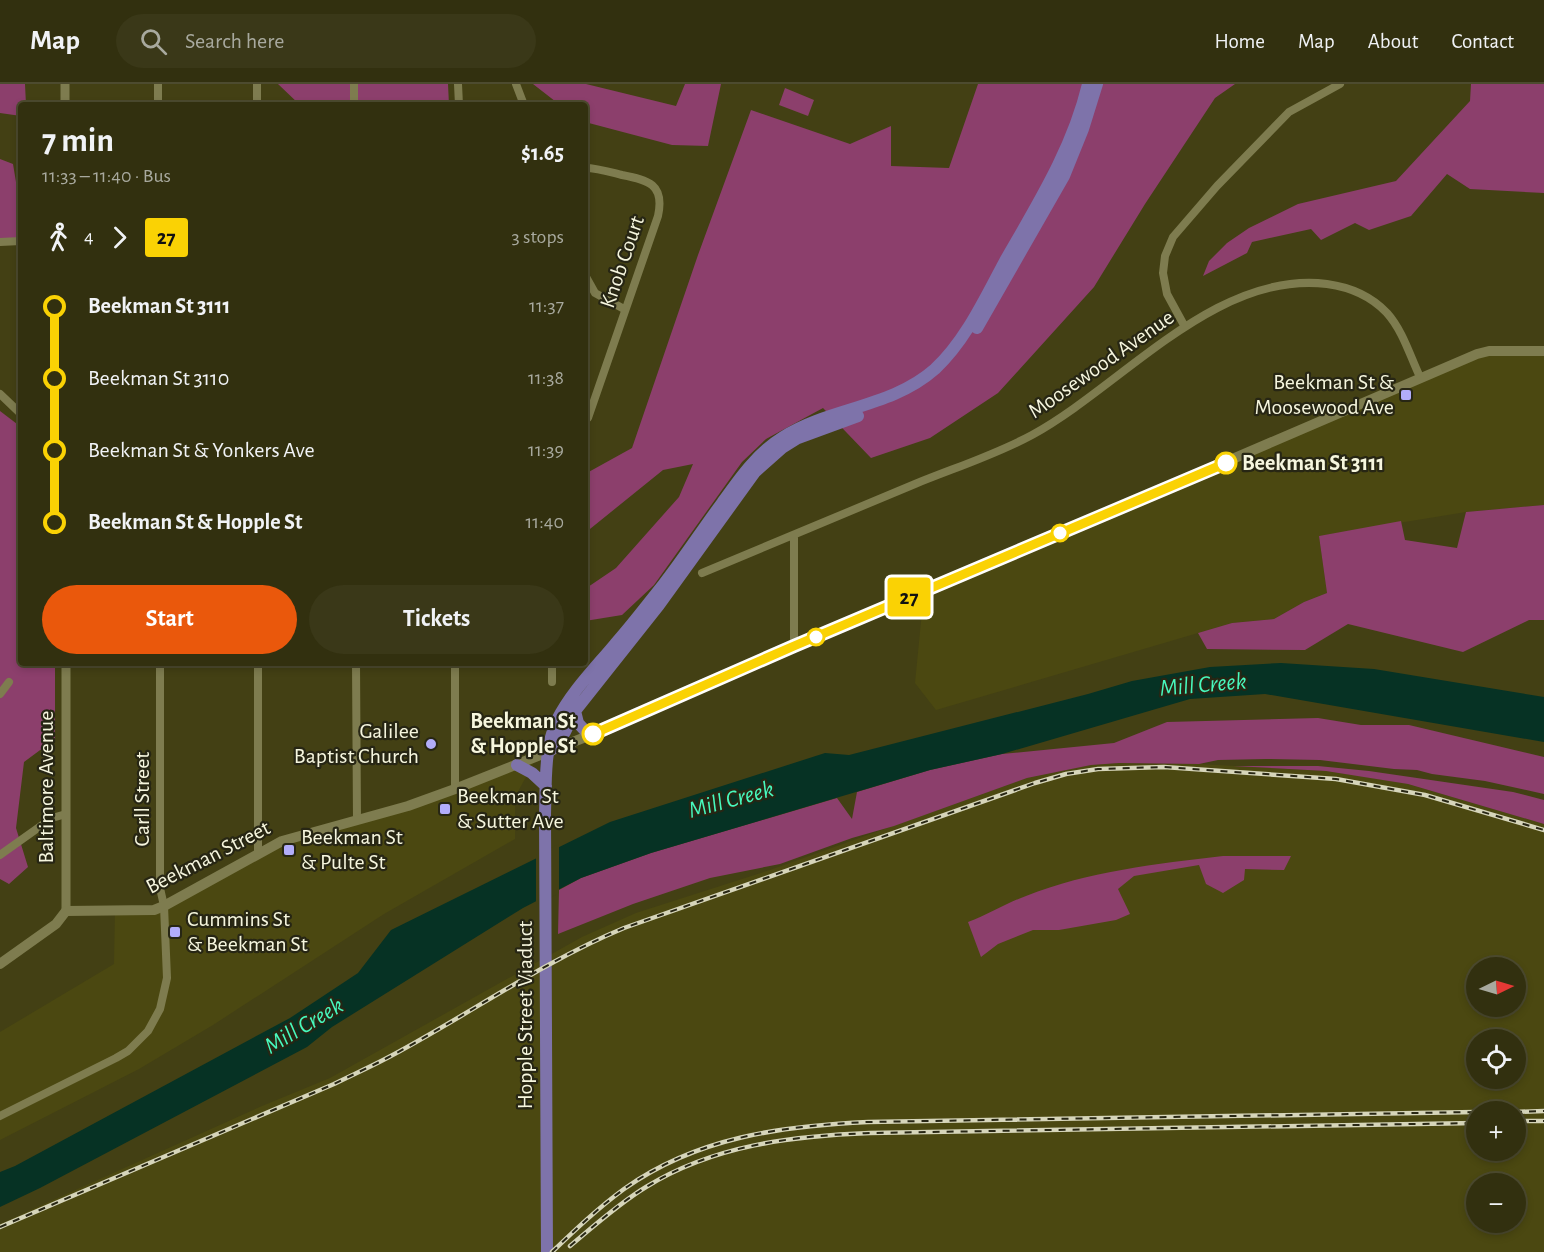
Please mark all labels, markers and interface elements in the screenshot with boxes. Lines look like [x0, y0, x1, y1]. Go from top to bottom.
search box [116, 14, 536, 68]
icon: search [137, 25, 170, 58]
text: Map [30, 27, 80, 55]
text: Search here [185, 30, 284, 52]
text: Home [1214, 31, 1265, 52]
text: Map [1298, 31, 1335, 52]
text: About [1368, 31, 1418, 52]
text: Contact [1451, 31, 1514, 52]
text: 7 min [42, 125, 114, 158]
text: $1.65 [521, 142, 564, 164]
text: 11:33 – 11:40 · Bus [42, 166, 171, 186]
street label: Knob Court [596, 213, 648, 311]
icon: walk [42, 221, 75, 254]
icon: forward [103, 221, 136, 254]
text: 4 [84, 227, 94, 247]
text: 27 [157, 227, 176, 248]
text: 3 stops [512, 227, 564, 247]
text: Beekman St 3111 [88, 295, 230, 317]
text: 11:37 [529, 296, 564, 316]
street label: Moosewood Avenue [1024, 306, 1178, 422]
text: Beekman St 3110 [88, 367, 229, 389]
text: 11:38 [528, 368, 564, 388]
place label: Beekman St & Moosewood Ave [1255, 371, 1395, 418]
marker: Beekman St & Moosewood Ave [1399, 388, 1413, 402]
text: Beekman St & Yonkers Ave [88, 439, 315, 461]
text: 11:39 [528, 440, 564, 460]
marker: Beekman St 3111 [1215, 452, 1237, 474]
place label: Beekman St 3111 [1242, 452, 1384, 474]
text: Beekman St & Hopple St [88, 511, 302, 533]
text: 11:40 [525, 512, 564, 532]
unlabelled marker [1051, 524, 1069, 542]
line badge: 27 [882, 578, 936, 616]
button: Start [42, 585, 297, 654]
button: Tickets [309, 585, 564, 654]
text: 27 [900, 587, 918, 608]
unlabelled marker [807, 628, 825, 646]
water label: Mill Creek [1159, 669, 1247, 701]
place label: Beekman St & Hopple St [470, 710, 577, 757]
street label: Baltimore Avenue [35, 711, 57, 863]
place label: Galilee Baptist Church [294, 720, 419, 767]
marker: Beekman St & Hopple St [582, 723, 604, 745]
marker: Galilee Baptist Church [424, 737, 438, 751]
street label: Carll Street [131, 752, 153, 846]
water label: Mill Creek [686, 777, 776, 823]
place label: Beekman St & Sutter Ave [457, 785, 564, 832]
marker: Beekman St & Sutter Ave [438, 802, 452, 816]
street label: Beekman Street [142, 816, 274, 898]
place label: Beekman St & Pulte St [301, 826, 403, 873]
marker: Beekman St & Pulte St [282, 843, 296, 857]
place label: Cummins St & Beekman St [187, 908, 308, 955]
street label: Hopple Street Viaduct [514, 921, 536, 1109]
marker: Cummins St & Beekman St [168, 925, 182, 939]
north arrow [1466, 957, 1526, 1017]
map controls [1466, 957, 1526, 1233]
water label: Mill Creek [260, 993, 348, 1059]
button: locate [1466, 1029, 1526, 1089]
button: + [1466, 1101, 1526, 1161]
button: − [1466, 1173, 1526, 1233]

